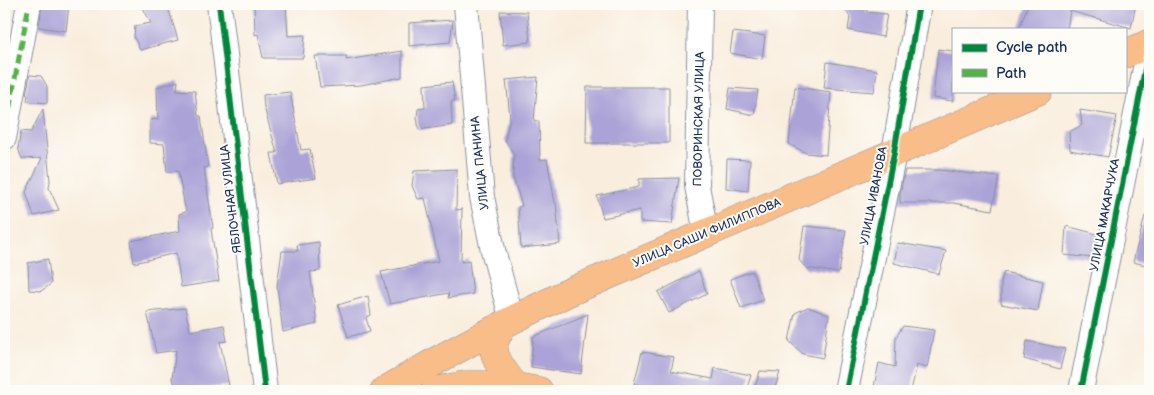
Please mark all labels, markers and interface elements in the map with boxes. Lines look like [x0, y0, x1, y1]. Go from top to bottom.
legend [952, 28, 1126, 92]
text: Cycle path [996, 38, 1067, 57]
street label: ПОВОРИНСКАЯ УЛИЦА [690, 51, 708, 187]
text: Path [996, 64, 1026, 83]
street label: УЛИЦА ПАНИНА [468, 115, 492, 211]
street label: ЯБЛОЧНАЯ УЛИЦА [217, 143, 245, 254]
street label: УЛИЦА ИВАНОВА [857, 145, 891, 247]
street label: УЛИЦА МАКАРЧУКА [1087, 157, 1123, 273]
street label: УЛИЦА САШИ ФИЛИППОВА [631, 195, 784, 271]

